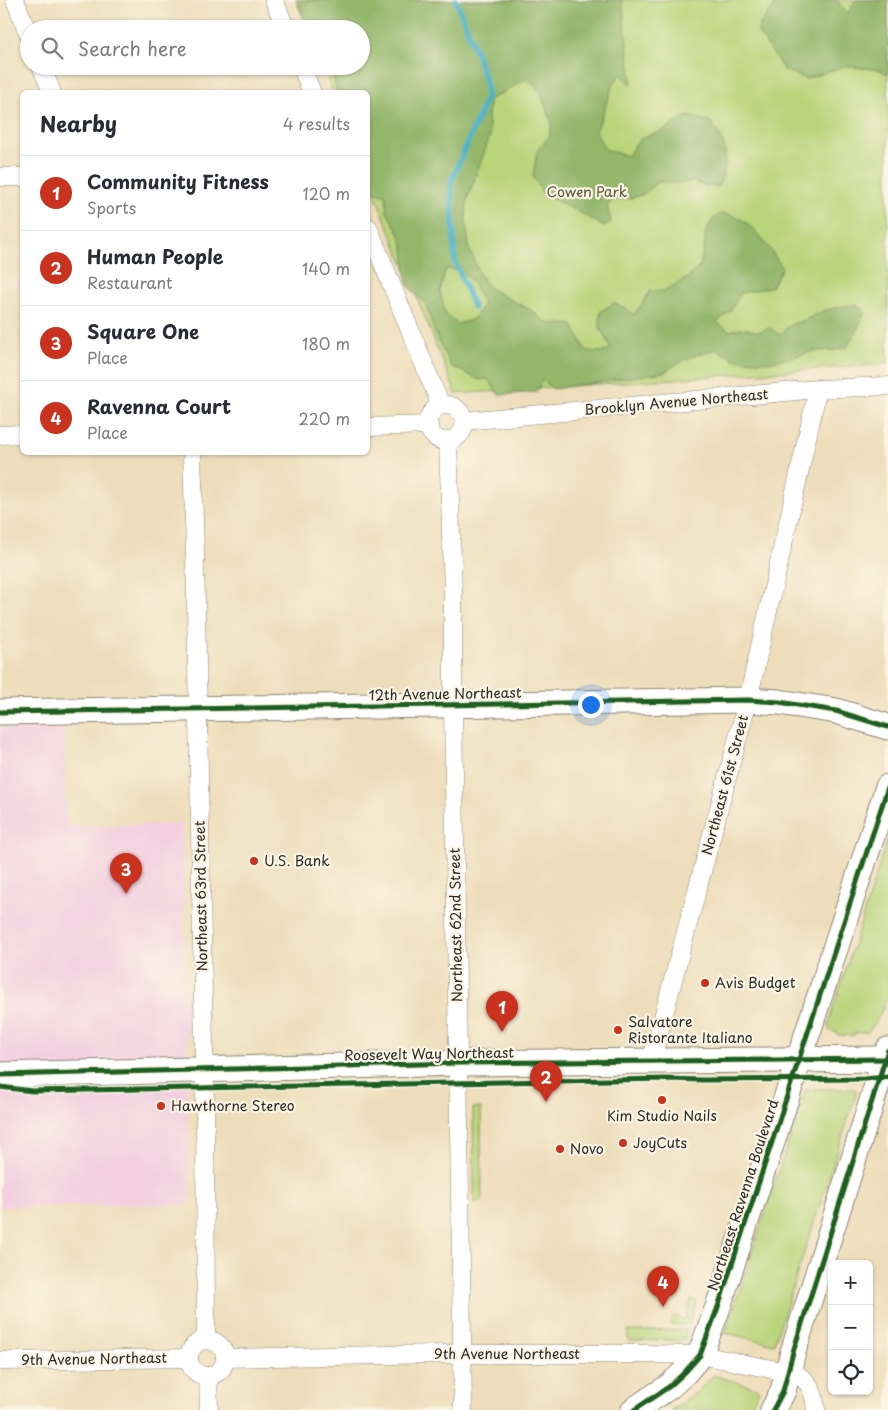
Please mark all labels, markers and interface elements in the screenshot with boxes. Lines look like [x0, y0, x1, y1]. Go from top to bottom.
search box [20, 20, 370, 75]
icon: search [38, 34, 66, 62]
text: Search here [78, 34, 187, 62]
text: Nearby [40, 107, 117, 139]
text: 4 results [283, 111, 350, 135]
text: Community Fitness [87, 167, 269, 195]
text: 1 [52, 181, 60, 205]
text: 120 m [303, 181, 350, 205]
park label: Cowen Park [547, 181, 628, 202]
text: Sports [87, 195, 136, 219]
text: Human People [87, 242, 223, 270]
text: 2 [50, 256, 62, 280]
text: 140 m [302, 256, 350, 280]
text: Restaurant [87, 270, 173, 294]
text: Square One [87, 317, 199, 345]
text: 3 [51, 331, 61, 355]
text: 180 m [302, 331, 350, 355]
text: Place [87, 345, 128, 369]
street label: Brooklyn Avenue Northeast [583, 383, 769, 420]
text: Ravenna Court [87, 392, 231, 420]
text: 4 [51, 406, 61, 430]
text: 220 m [299, 406, 350, 430]
text: Place [87, 420, 128, 444]
street label: 12th Avenue Northeast [368, 682, 522, 705]
your location [578, 692, 604, 718]
street label: Northeast 61st Street [696, 712, 753, 857]
street label: Northeast 63rd Street [189, 820, 212, 972]
street label: Northeast 62nd Street [444, 848, 467, 1002]
place label: U.S. Bank [264, 850, 330, 871]
pin: 3 [110, 853, 142, 894]
marker: U.S. Bank [248, 855, 260, 867]
place label: Avis Budget [715, 972, 796, 993]
marker: Avis Budget [699, 977, 711, 989]
pin: 1 [486, 991, 518, 1032]
place label: Salvatore Ristorante Italiano [628, 1011, 753, 1048]
marker: Salvatore Ristorante Italiano [612, 1024, 624, 1036]
street label: Roosevelt Way Northeast [344, 1042, 514, 1065]
pin: 2 [530, 1061, 562, 1102]
marker: Kim Studio Nails [656, 1094, 668, 1106]
place label: Hawthorne Stereo [171, 1095, 295, 1116]
street label: Northeast Ravenna Boulevard [702, 1096, 784, 1293]
marker: Hawthorne Stereo [155, 1100, 167, 1112]
place label: Kim Studio Nails [607, 1105, 717, 1126]
place label: JoyCuts [633, 1132, 688, 1153]
marker: JoyCuts [617, 1137, 629, 1149]
place label: Novo [570, 1138, 604, 1159]
marker: Novo [554, 1143, 566, 1155]
map controls [828, 1260, 873, 1395]
button: + [828, 1260, 873, 1305]
pin: 4 [647, 1266, 679, 1307]
button: − [828, 1305, 873, 1350]
street label: 9th Avenue Northeast [434, 1343, 580, 1364]
street label: 9th Avenue Northeast [21, 1347, 167, 1370]
button: locate [828, 1350, 873, 1395]

